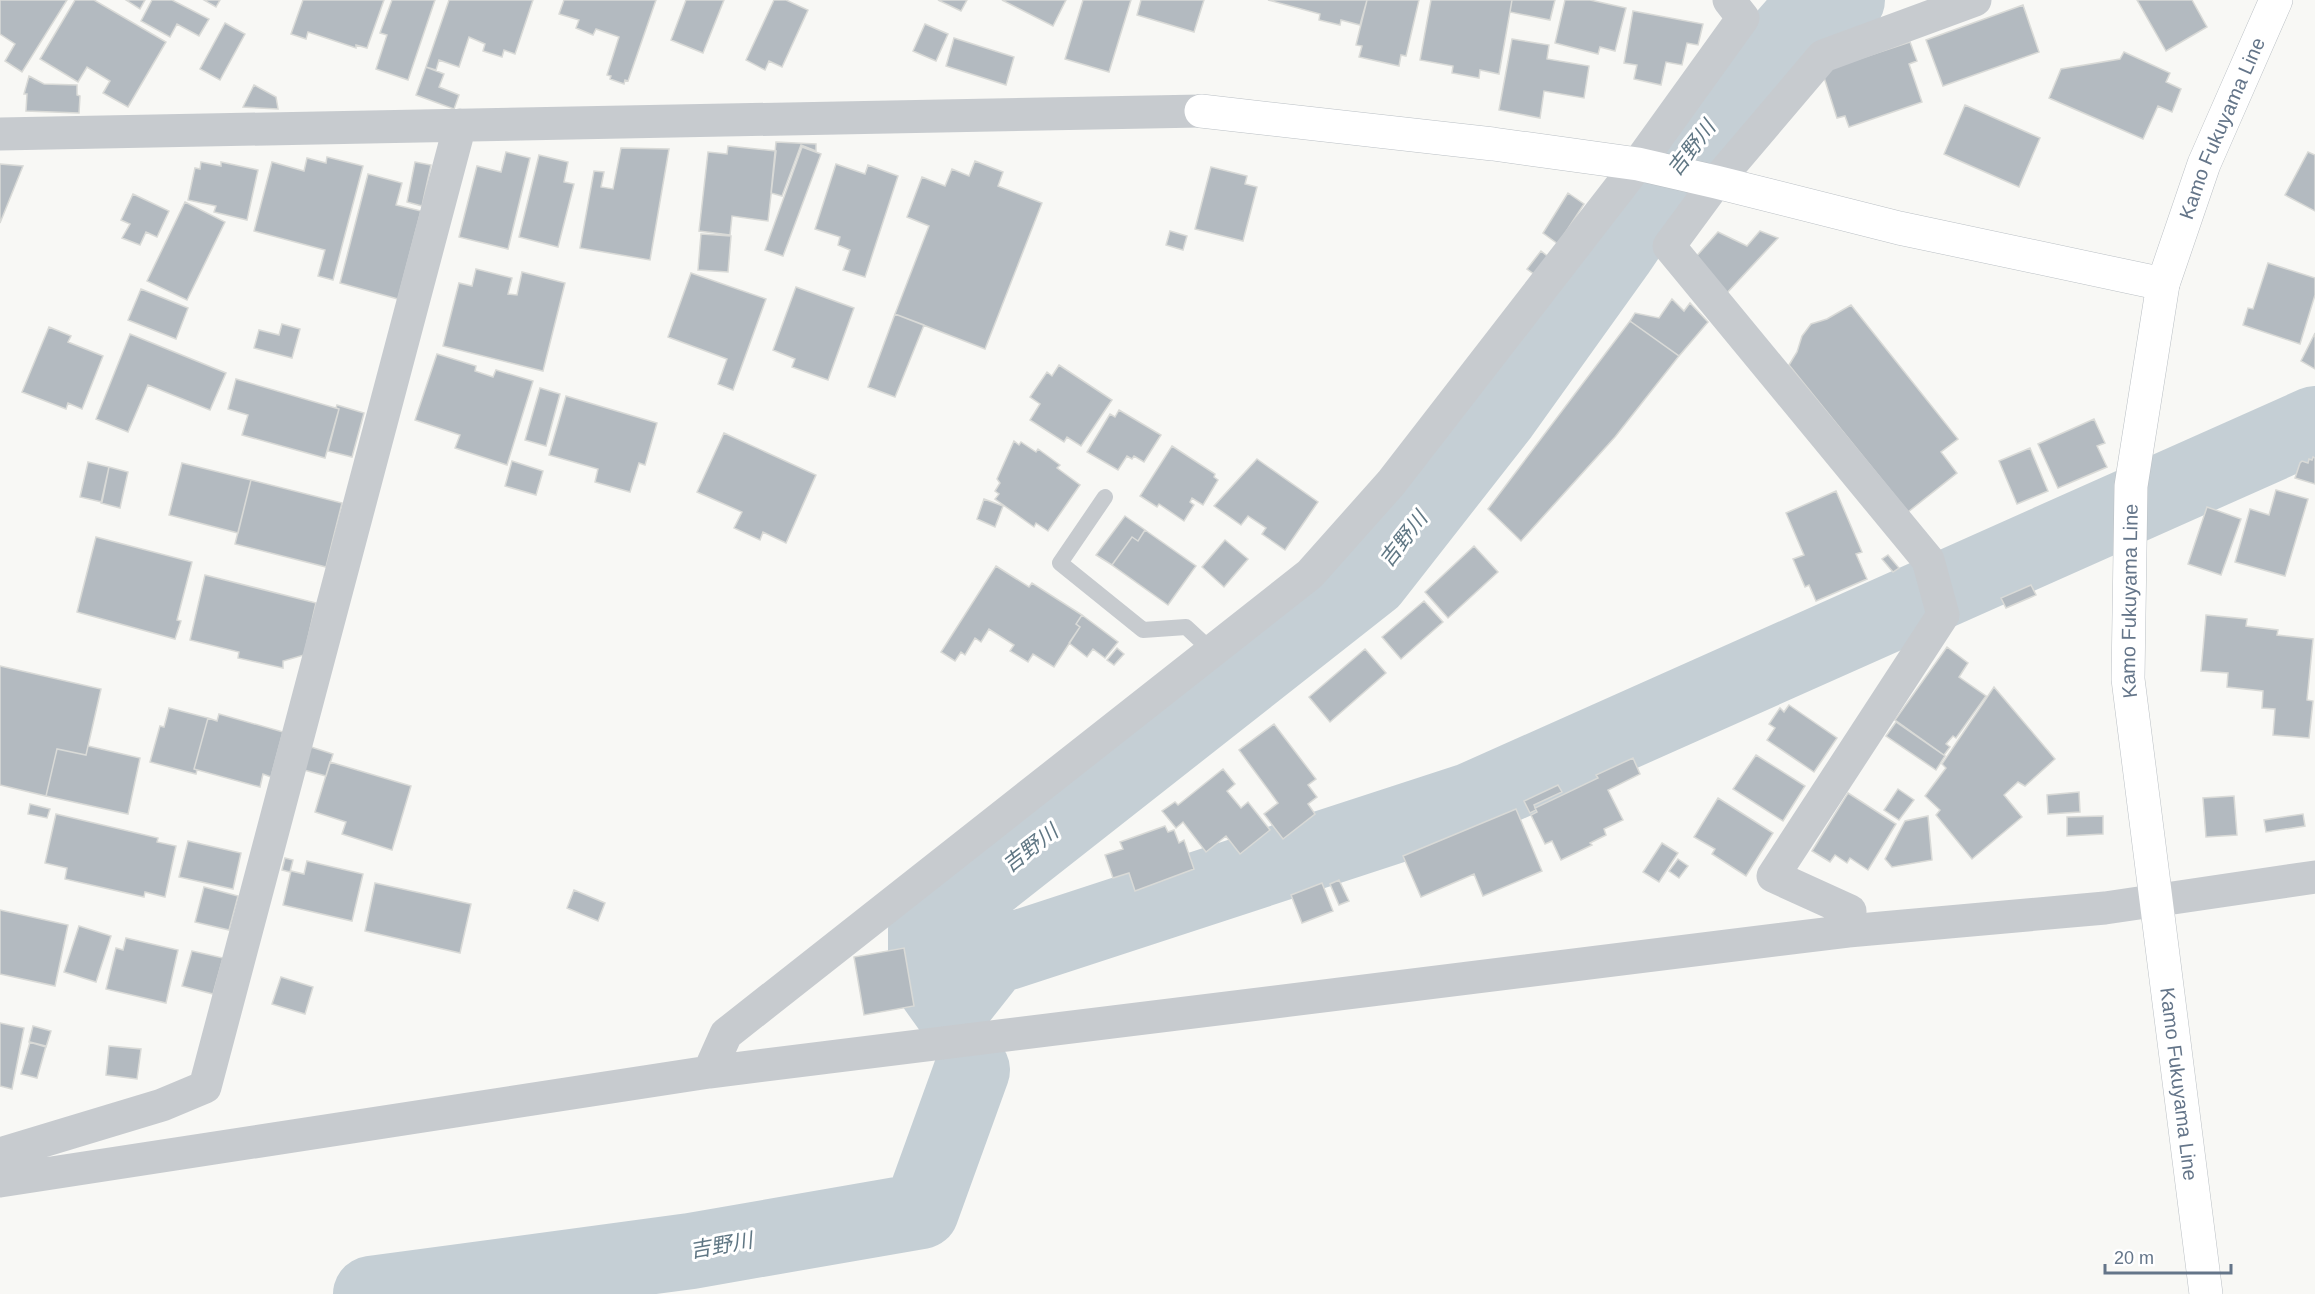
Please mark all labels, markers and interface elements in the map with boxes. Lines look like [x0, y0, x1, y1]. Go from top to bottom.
street label: Kamo Fukuyama Line [2175, 34, 2269, 222]
water label: 吉野川 [1663, 115, 1721, 180]
street label: Kamo Fukuyama Line [2116, 503, 2142, 699]
water label: 吉野川 [1375, 506, 1433, 571]
water label: 吉野川 [998, 818, 1063, 876]
street label: Kamo Fukuyama Line [2156, 986, 2202, 1182]
water label: 吉野川 [688, 1228, 756, 1262]
scale bar [2105, 1237, 2231, 1275]
text: 20 m [2114, 1248, 2154, 1268]

